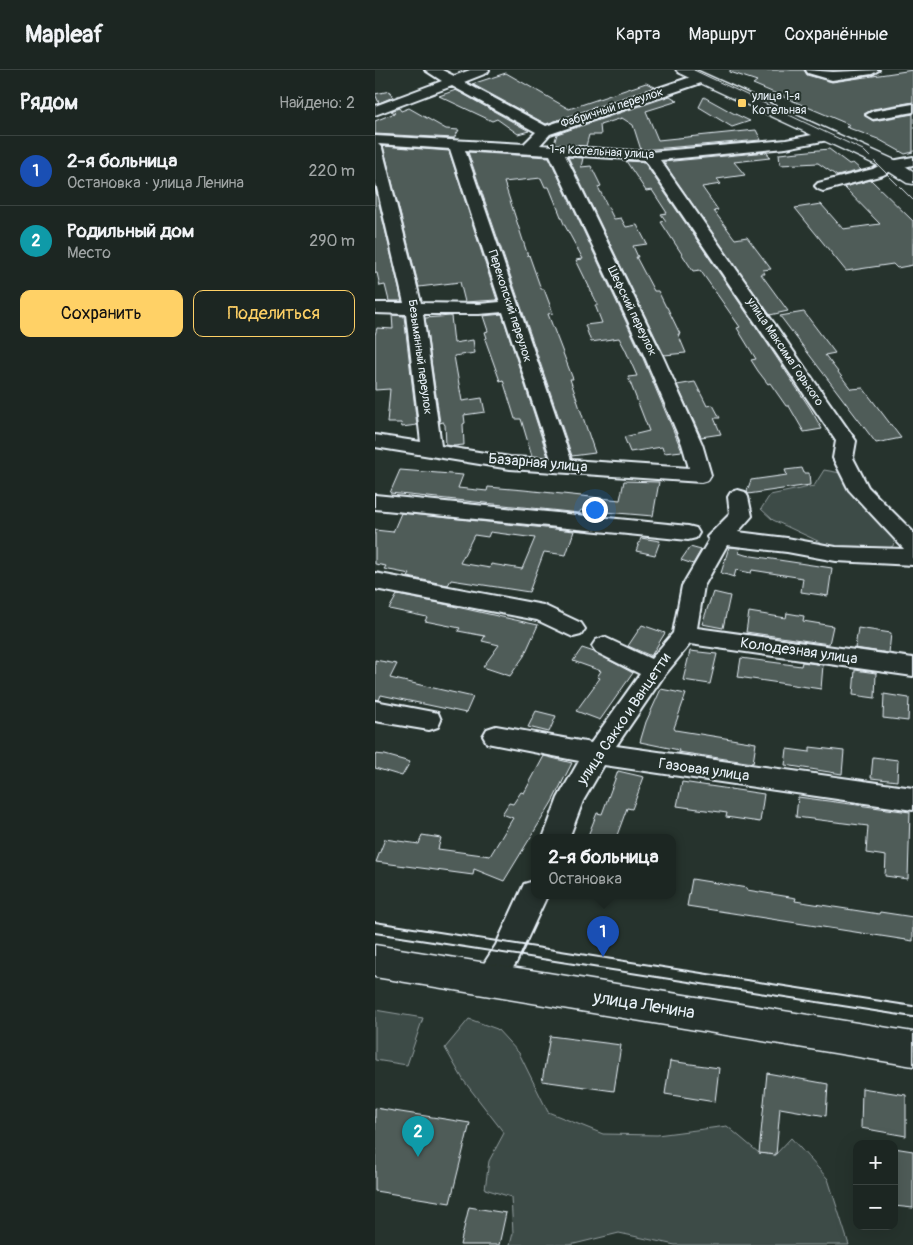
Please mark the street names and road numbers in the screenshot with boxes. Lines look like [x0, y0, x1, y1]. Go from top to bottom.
street label: Фабричный переулок [559, 84, 665, 132]
street label: 1-я Котельная улица [549, 142, 655, 162]
street label: Перекопский переулок [485, 248, 535, 364]
street label: Шефский переулок [604, 264, 660, 358]
street label: улица Максима Горького [743, 294, 827, 409]
street label: Безымянный переулок [405, 299, 435, 415]
street label: Базарная улица [488, 449, 588, 477]
street label: Колодезная улица [739, 633, 859, 669]
street label: улица Сакко и Ванцетти [572, 649, 675, 789]
street label: Газовая улица [657, 754, 751, 786]
street label: улица Ленина [590, 985, 697, 1024]

